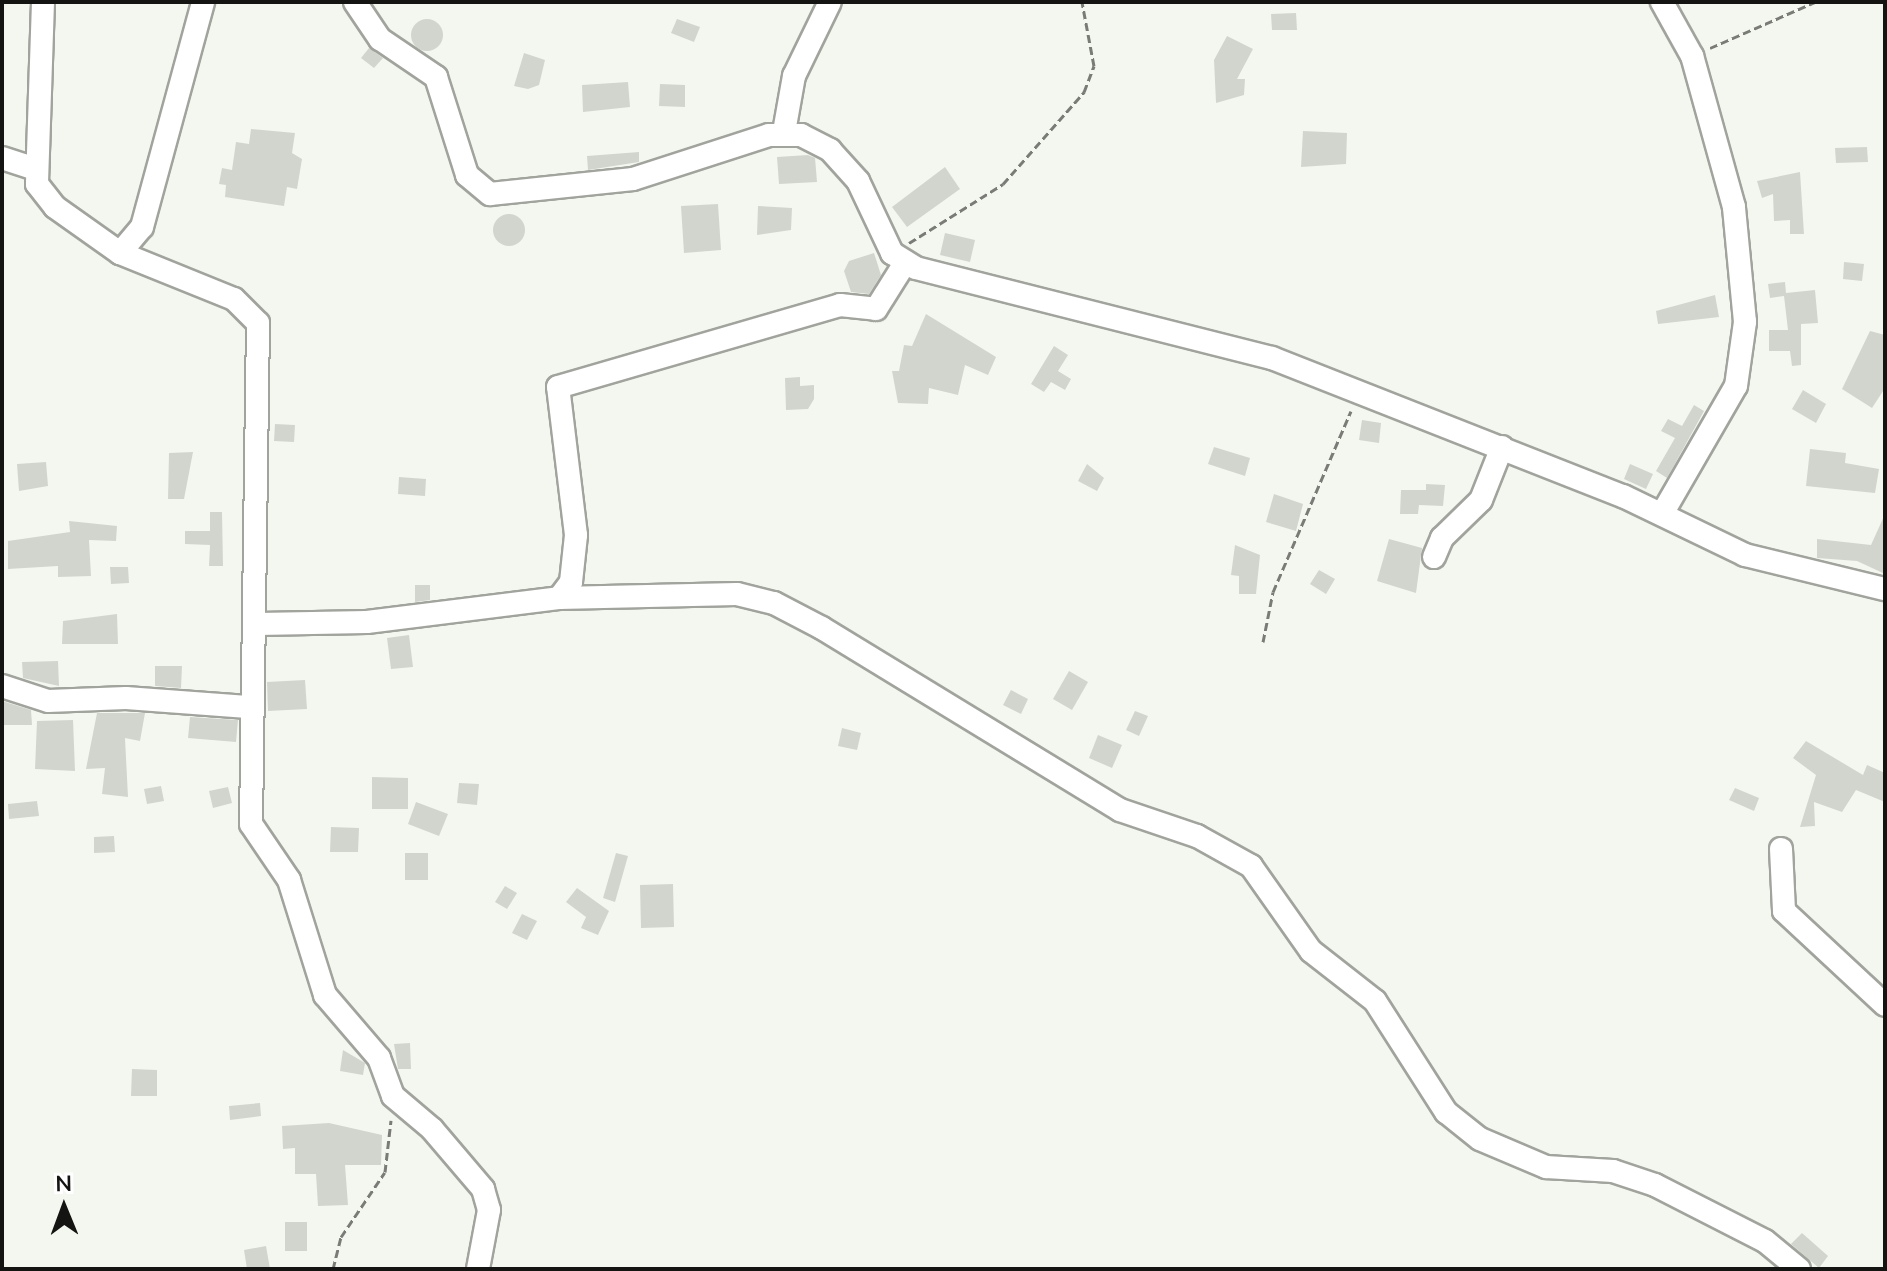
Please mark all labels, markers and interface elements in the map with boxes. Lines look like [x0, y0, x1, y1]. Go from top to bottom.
north arrow [24, 1167, 104, 1247]
text: N [55, 1169, 72, 1197]

